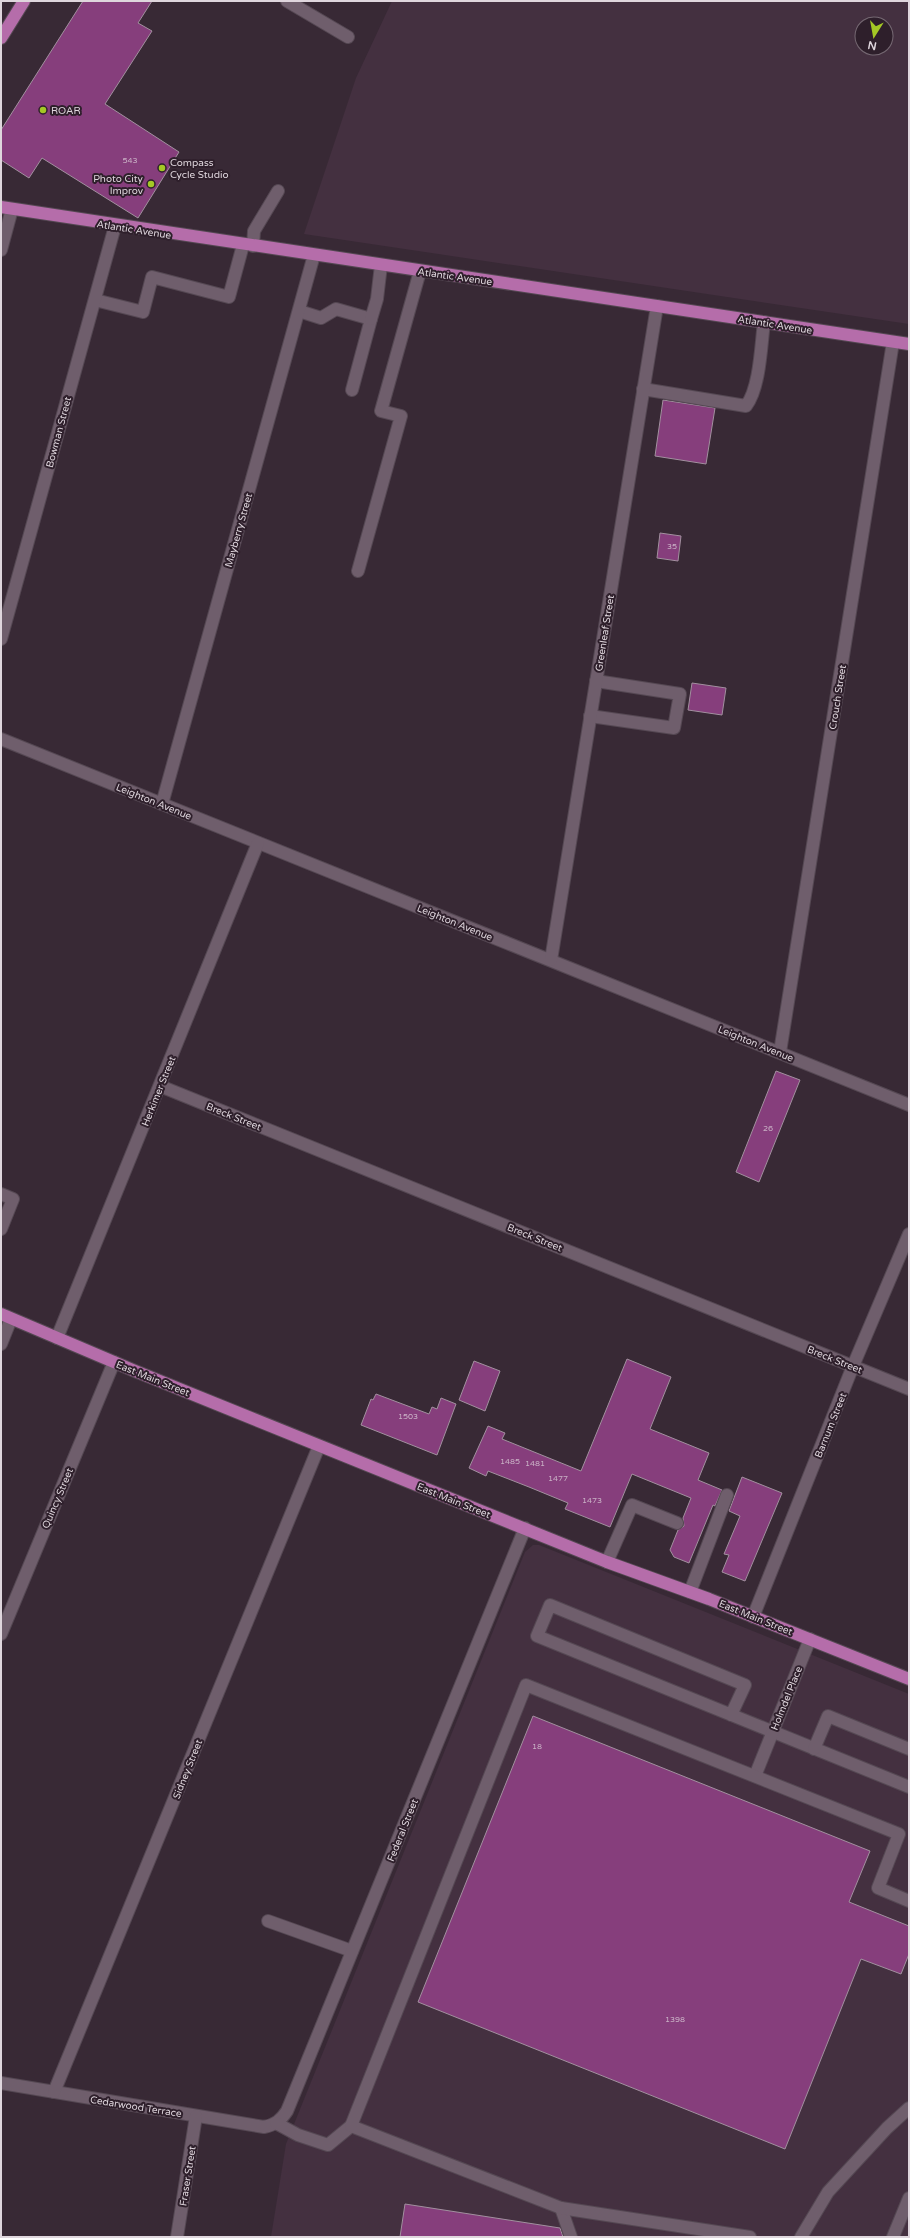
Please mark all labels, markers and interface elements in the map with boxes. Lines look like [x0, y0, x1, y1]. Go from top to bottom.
north arrow [854, 16, 894, 56]
text: N [867, 38, 878, 53]
marker: ROAR [38, 105, 48, 115]
place label: ROAR [51, 105, 81, 117]
house number: 543 [122, 156, 138, 165]
place label: Compass Cycle Studio [170, 157, 229, 181]
marker: Compass Cycle Studio [157, 163, 167, 173]
place label: Photo City Improv [93, 173, 144, 197]
marker: Photo City Improv [146, 179, 156, 189]
street label: Atlantic Avenue [96, 218, 172, 242]
street label: Atlantic Avenue [417, 266, 493, 288]
street label: Atlantic Avenue [737, 313, 813, 337]
street label: Bowman Street [44, 395, 74, 469]
street label: Mayberry Street [223, 492, 255, 569]
house number: 35 [667, 542, 677, 551]
street label: Greenleaf Street [593, 594, 617, 672]
street label: Crouch Street [827, 664, 849, 730]
street label: Leighton Avenue [114, 781, 194, 823]
street label: Leighton Avenue [415, 902, 495, 944]
street label: Leighton Avenue [716, 1023, 796, 1065]
street label: Herkimer Street [139, 1054, 179, 1128]
street label: Breck Street [204, 1100, 263, 1133]
house number: 26 [763, 1124, 773, 1133]
street label: Breck Street [505, 1221, 564, 1254]
street label: Breck Street [805, 1343, 864, 1376]
street label: East Main Street [114, 1359, 191, 1399]
street label: Barnum Street [812, 1391, 849, 1460]
house number: 1503 [398, 1412, 418, 1421]
house number: 1485 [500, 1457, 520, 1466]
house number: 1481 [525, 1459, 545, 1468]
street label: Quincy Street [40, 1466, 76, 1530]
house number: 1477 [548, 1474, 568, 1483]
street label: East Main Street [415, 1481, 492, 1521]
house number: 1473 [582, 1496, 602, 1505]
street label: East Main Street [717, 1598, 794, 1638]
street label: Holmdel Place [769, 1664, 805, 1732]
street label: Sidney Street [171, 1738, 205, 1801]
house number: 18 [532, 1742, 542, 1751]
street label: Federal Street [385, 1797, 421, 1863]
house number: 1398 [665, 2015, 685, 2024]
street label: Cedarwood Terrace [89, 2094, 183, 2120]
street label: Fraser Street [177, 2145, 199, 2207]

